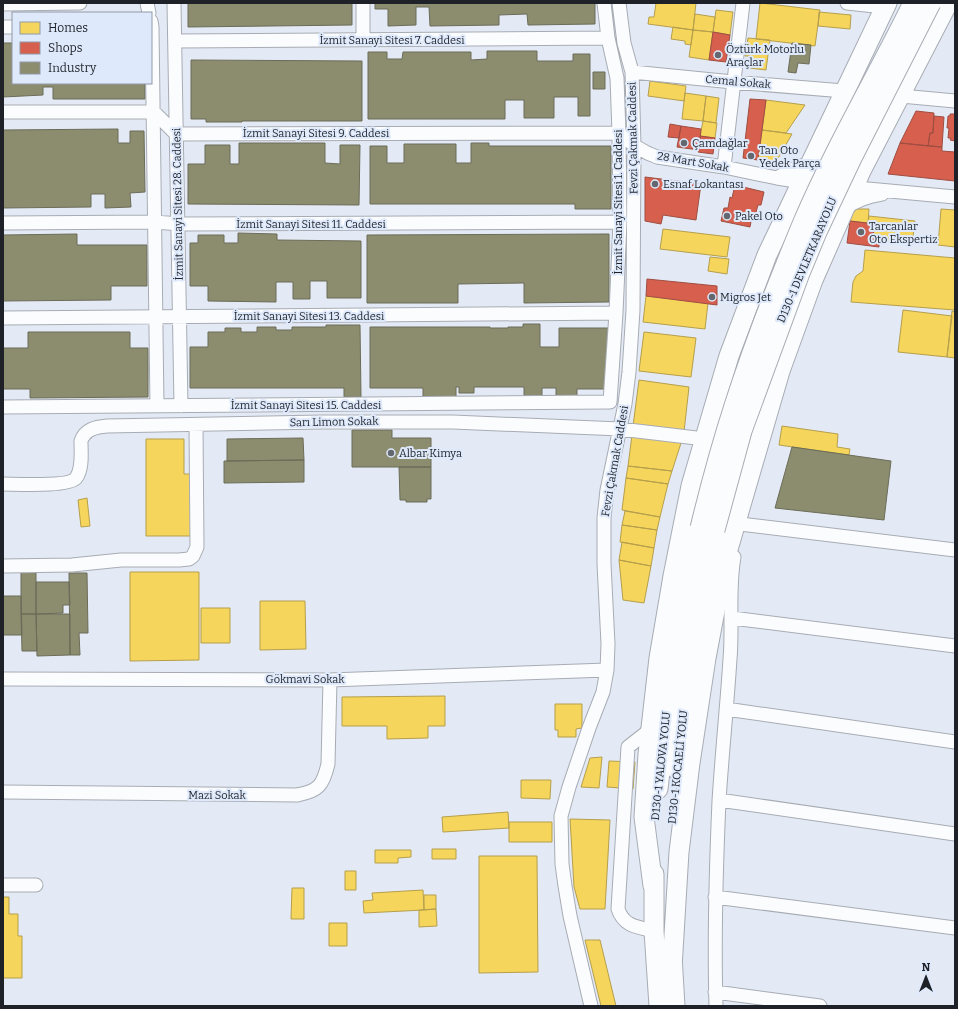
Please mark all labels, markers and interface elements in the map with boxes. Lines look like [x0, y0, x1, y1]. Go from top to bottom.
legend [12, 12, 152, 84]
text: Homes [48, 21, 88, 35]
street label: İzmit Sanayi Sitesi 7. Caddesi [319, 33, 465, 47]
text: Shops [48, 41, 83, 55]
place label: Öztürk Motorlu Araçlar [726, 43, 804, 69]
marker: Öztürk Motorlu Araçlar [713, 50, 723, 60]
text: Industry [48, 61, 97, 75]
street label: Cemal Sokak [705, 73, 772, 91]
street label: Fevzi Çakmak Caddesi [626, 81, 640, 194]
street label: İzmit Sanayi Sitesi 9. Caddesi [243, 126, 390, 140]
street label: İzmit Sanayi Sitesi 28. Caddesi [169, 127, 186, 280]
street label: İzmit Sanayi Sitesi 1. Caddesi [611, 129, 625, 274]
place label: Çamdağlar [692, 137, 748, 150]
marker: Çamdağlar [679, 138, 689, 148]
place label: Tan Oto Yedek Parça [759, 144, 821, 170]
street label: 28 Mart Sokak [656, 149, 731, 175]
marker: Tan Oto Yedek Parça [746, 151, 756, 161]
place label: Esnaf Lokantası [663, 178, 744, 191]
marker: Esnaf Lokantası [650, 179, 660, 189]
street label: D130-1 DEVLETKARAYOLU [775, 195, 839, 325]
place label: Pakel Oto [735, 210, 783, 223]
marker: Pakel Oto [722, 211, 732, 221]
street label: İzmit Sanayi Sitesi 11. Caddesi [236, 217, 386, 231]
place label: Tarcanlar Oto Ekspertiz [869, 220, 937, 246]
marker: Tarcanlar Oto Ekspertiz [856, 227, 866, 237]
place label: Migros Jet [720, 291, 771, 304]
marker: Migros Jet [707, 292, 717, 302]
street label: İzmit Sanayi Sitesi 13. Caddesi [234, 309, 385, 323]
street label: İzmit Sanayi Sitesi 15. Caddesi [231, 398, 382, 412]
street label: Fevzi Çakmak Caddesi [599, 404, 631, 517]
street label: Sarı Limon Sokak [290, 415, 379, 429]
place label: Albar Kimya [399, 447, 462, 460]
marker: Albar Kimya [386, 448, 396, 458]
street label: Gökmavi Sokak [266, 673, 345, 686]
street label: D130-1 KOCAELİ YOLU [665, 709, 690, 824]
street label: D130-1 YALOVA YOLU [649, 711, 673, 821]
street label: Mazi Sokak [188, 789, 246, 802]
north arrow [906, 957, 946, 997]
text: N [922, 961, 931, 974]

